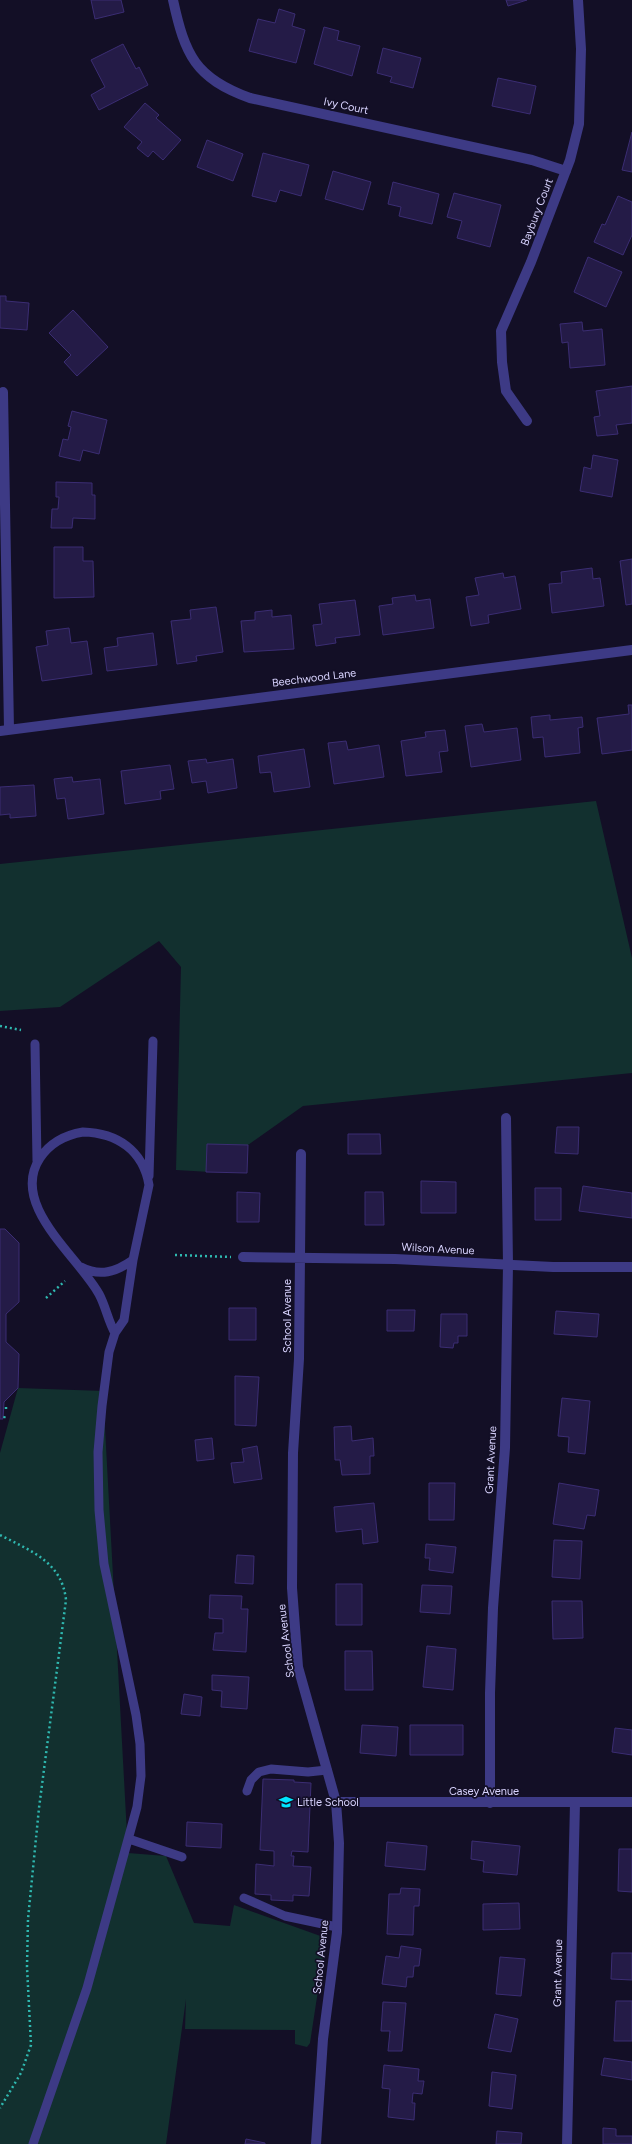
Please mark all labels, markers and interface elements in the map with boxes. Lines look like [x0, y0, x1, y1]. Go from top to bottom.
street label: Ivy Court [322, 95, 370, 117]
street label: Baybury Court [518, 176, 556, 248]
street label: Beechwood Lane [271, 666, 357, 690]
street label: Wilson Avenue [401, 1241, 475, 1257]
street label: School Avenue [281, 1279, 294, 1353]
street label: Grant Avenue [483, 1426, 499, 1494]
street label: School Avenue [275, 1604, 297, 1678]
street label: Casey Avenue [449, 1785, 519, 1798]
school or university icon: Little School [278, 1794, 294, 1810]
place label: Little School [297, 1796, 359, 1809]
street label: School Avenue [311, 1920, 331, 1994]
street label: Grant Avenue [551, 1939, 565, 2007]

